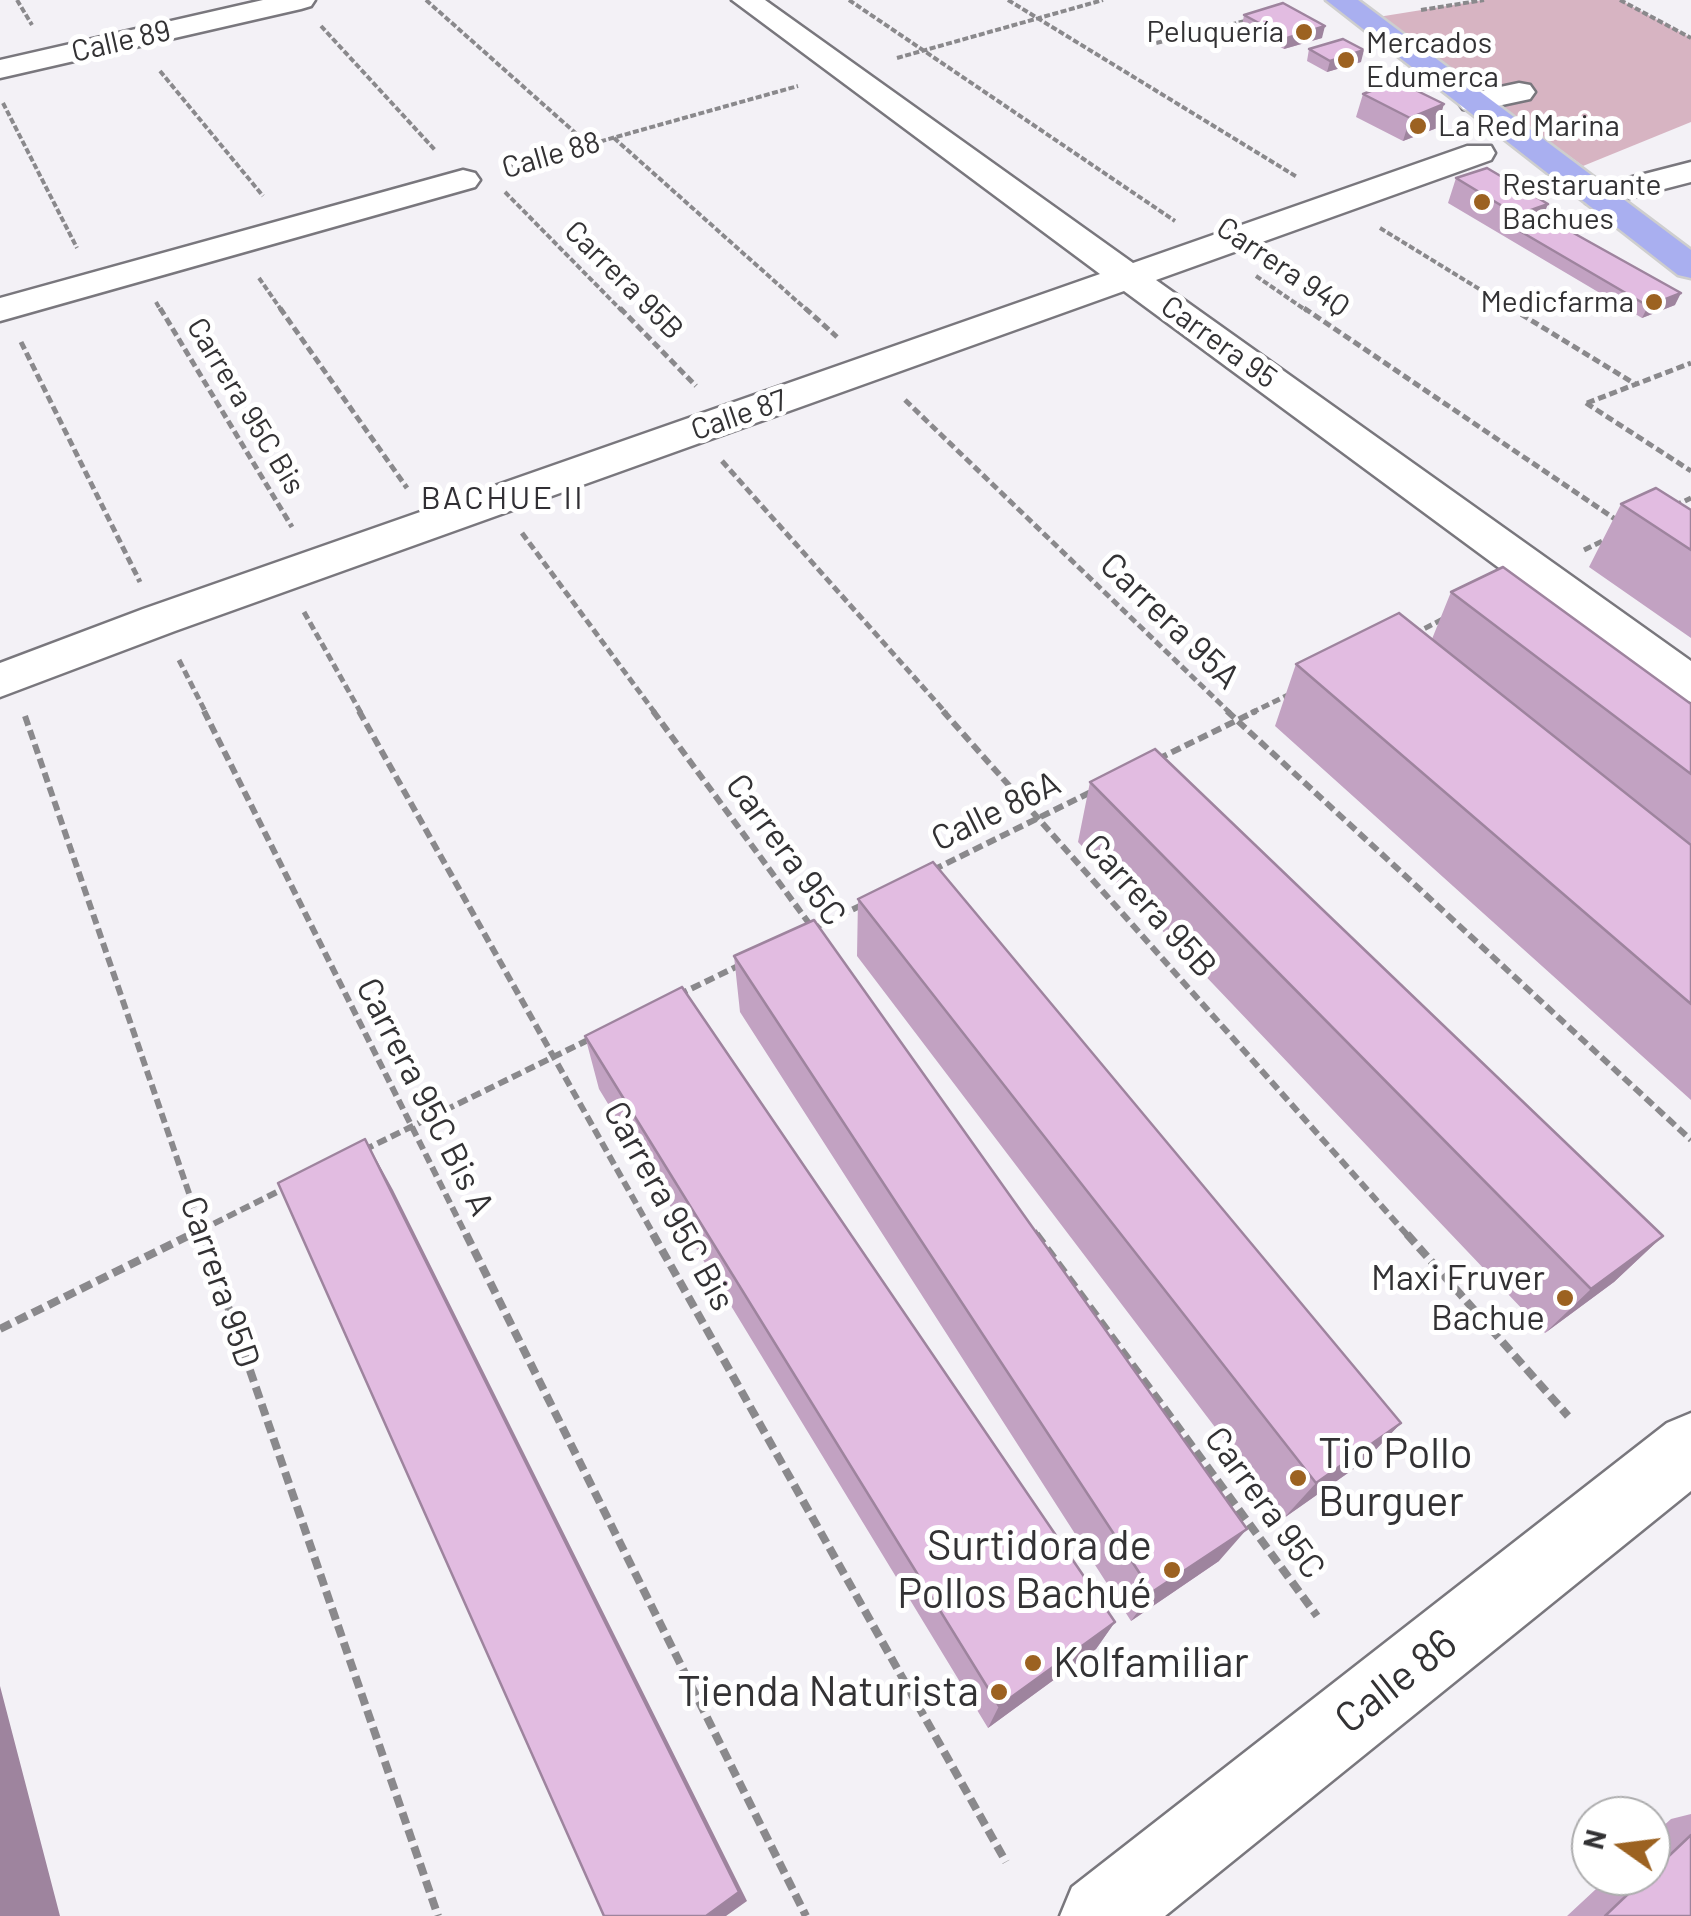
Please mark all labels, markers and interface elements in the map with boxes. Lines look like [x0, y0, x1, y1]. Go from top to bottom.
street label: Calle 89 [68, 12, 174, 70]
place label: Peluquería [1147, 14, 1284, 50]
marker: Peluquería [1293, 21, 1315, 43]
place label: Mercados Edumerca [1366, 25, 1499, 96]
marker: Mercados Edumerca [1335, 49, 1357, 71]
place label: La Red Marina [1438, 108, 1620, 144]
marker: La Red Marina [1407, 115, 1429, 137]
street label: Calle 88 [498, 124, 604, 186]
place label: Restaruante Bachues [1502, 167, 1662, 238]
marker: Restaruante Bachues [1471, 191, 1493, 213]
street label: Carrera 94Q [1210, 209, 1356, 325]
street label: Carrera 95B [557, 213, 691, 347]
place label: Medicfarma [1480, 284, 1634, 320]
street label: Carrera 95 [1154, 288, 1284, 396]
marker: Medicfarma [1643, 291, 1665, 313]
street label: Carrera 95C Bis [179, 311, 313, 501]
street label: Calle 87 [686, 382, 792, 448]
district label: BACHUE II [421, 479, 585, 517]
street label: Carrera 95A [1091, 544, 1249, 698]
street label: Calle 86A [925, 762, 1067, 860]
street label: Carrera 95C [717, 766, 855, 934]
street label: Carrera 95B [1075, 826, 1225, 986]
street label: Carrera 95C Bis A [347, 971, 503, 1223]
street label: Carrera 95C Bis [594, 1094, 744, 1318]
street label: Carrera 95D [171, 1191, 269, 1373]
place label: Maxi Fruver Bachue [1371, 1257, 1545, 1339]
marker: Maxi Fruver Bachue [1554, 1287, 1576, 1309]
street label: Carrera 95C [1196, 1419, 1334, 1587]
place label: Tio Pollo Burguer [1318, 1429, 1473, 1528]
marker: Tio Pollo Burguer [1287, 1467, 1309, 1489]
place label: Surtidora de Pollos Bachué [897, 1521, 1152, 1620]
marker: Surtidora de Pollos Bachué [1161, 1559, 1183, 1581]
street label: Calle 86 [1325, 1618, 1467, 1744]
place label: Kolfamiliar [1053, 1638, 1249, 1688]
marker: Kolfamiliar [1022, 1652, 1044, 1674]
place label: Tienda Naturista [677, 1667, 979, 1717]
marker: Tienda Naturista [988, 1681, 1010, 1703]
north arrow [1571, 1796, 1671, 1896]
text: N [1575, 1826, 1613, 1852]

